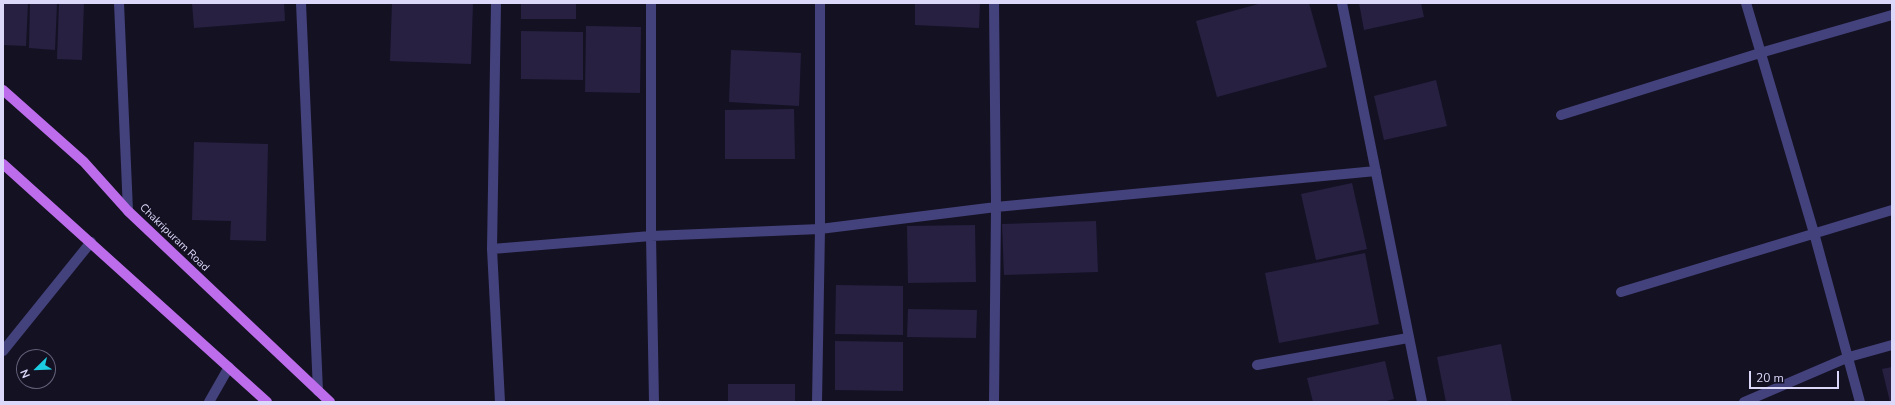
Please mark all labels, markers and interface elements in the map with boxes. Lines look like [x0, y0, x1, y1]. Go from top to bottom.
street label: Chakripuram Road [136, 201, 212, 275]
north arrow [16, 349, 56, 389]
scale bar [1751, 363, 1841, 389]
text: N [17, 367, 34, 380]
text: 20 m [1756, 370, 1784, 386]

